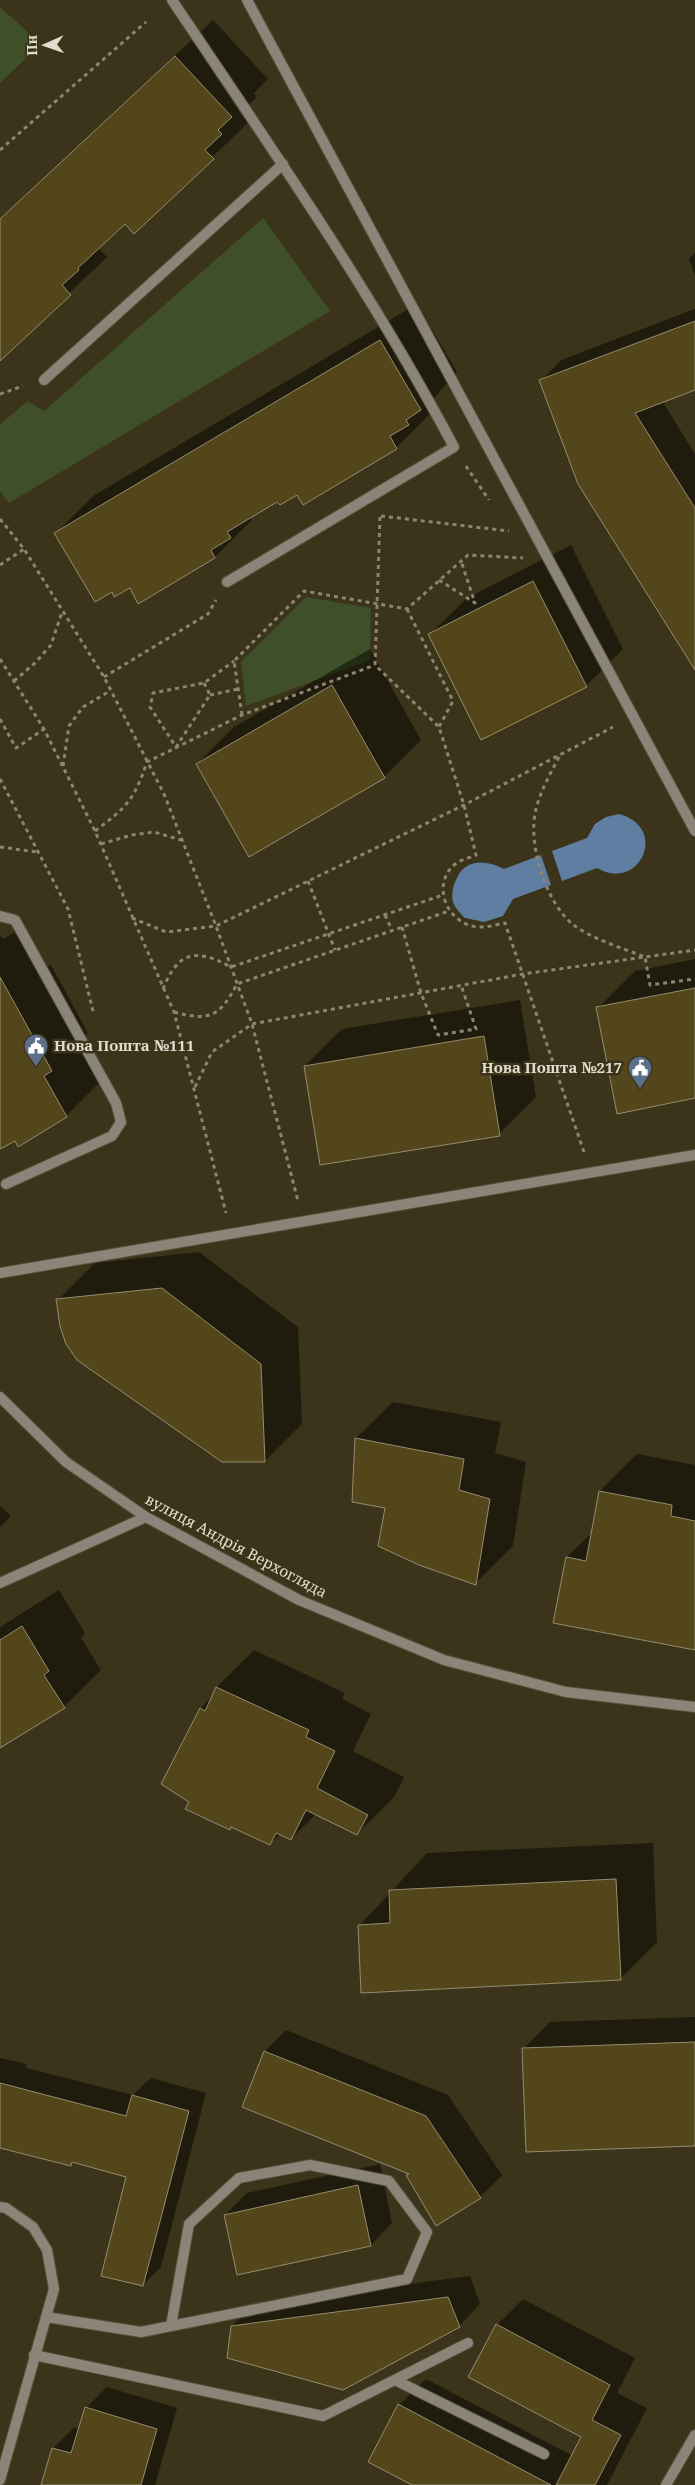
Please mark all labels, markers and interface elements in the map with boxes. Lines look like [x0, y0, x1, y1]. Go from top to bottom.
north arrow [20, 20, 70, 70]
text: Пн [22, 34, 41, 56]
public building icon: Нова Пошта №111 [23, 1033, 49, 1067]
place label: Нова Пошта №111 [54, 1035, 194, 1055]
public building icon: Нова Пошта №217 [627, 1055, 653, 1089]
place label: Нова Пошта №217 [482, 1057, 622, 1077]
street label: вулиця Андрія Верхогляда [142, 1489, 331, 1602]

